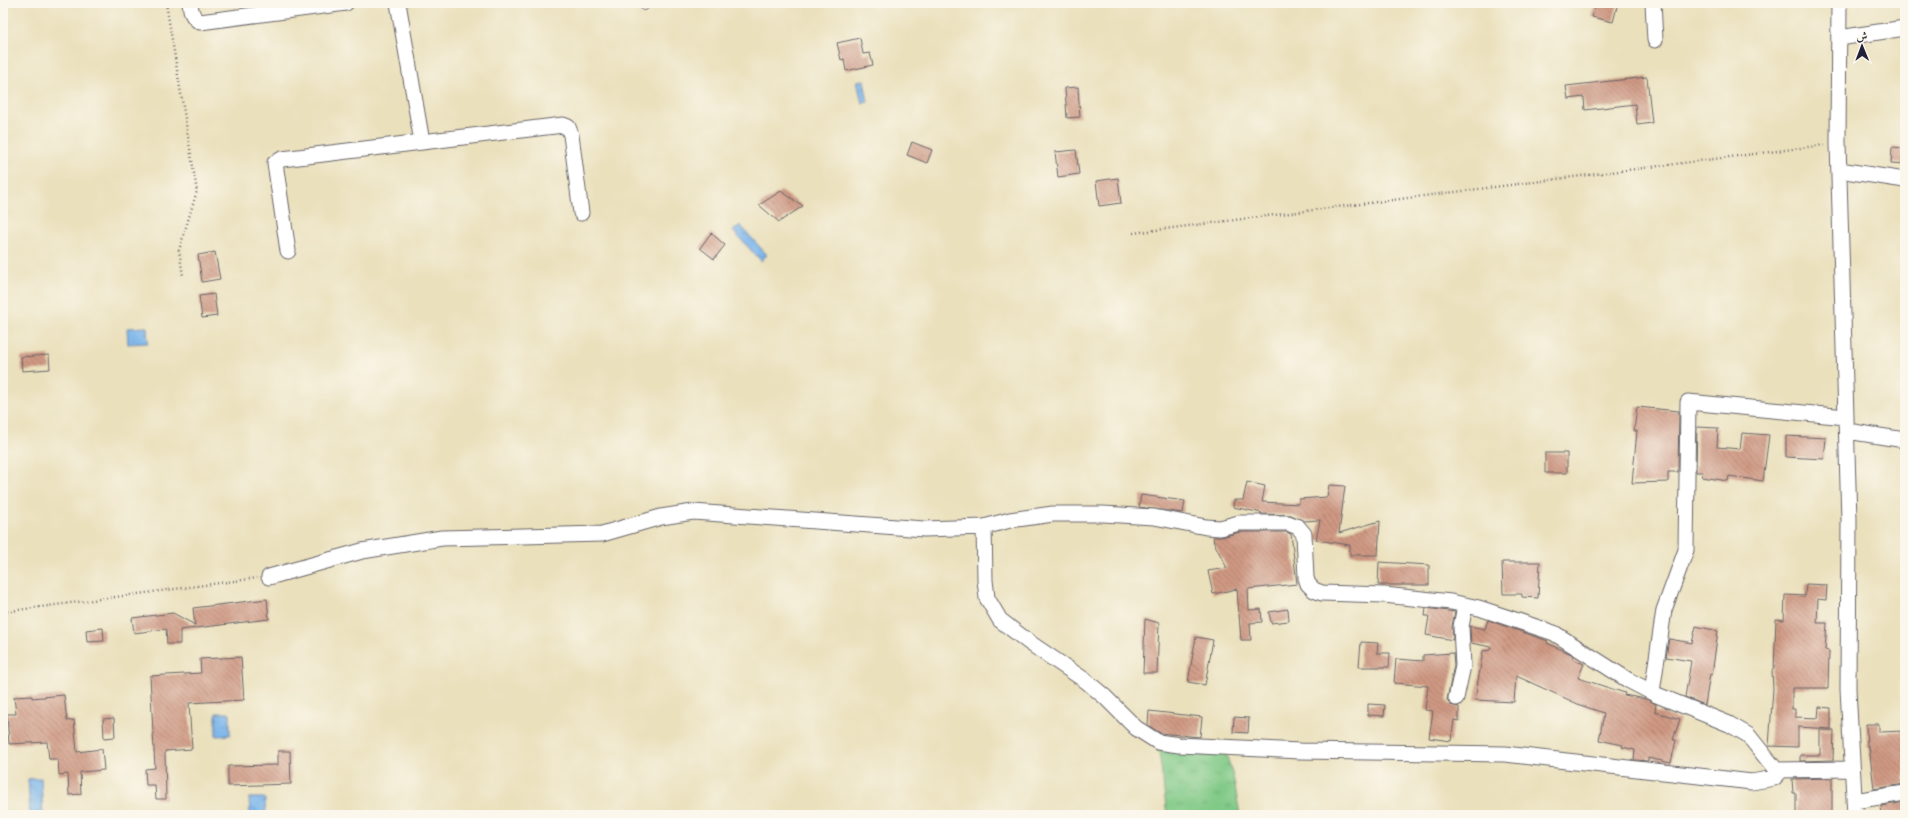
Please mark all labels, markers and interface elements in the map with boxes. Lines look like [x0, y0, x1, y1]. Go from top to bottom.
north arrow [1842, 26, 1882, 66]
text: ش [1856, 30, 1867, 43]

